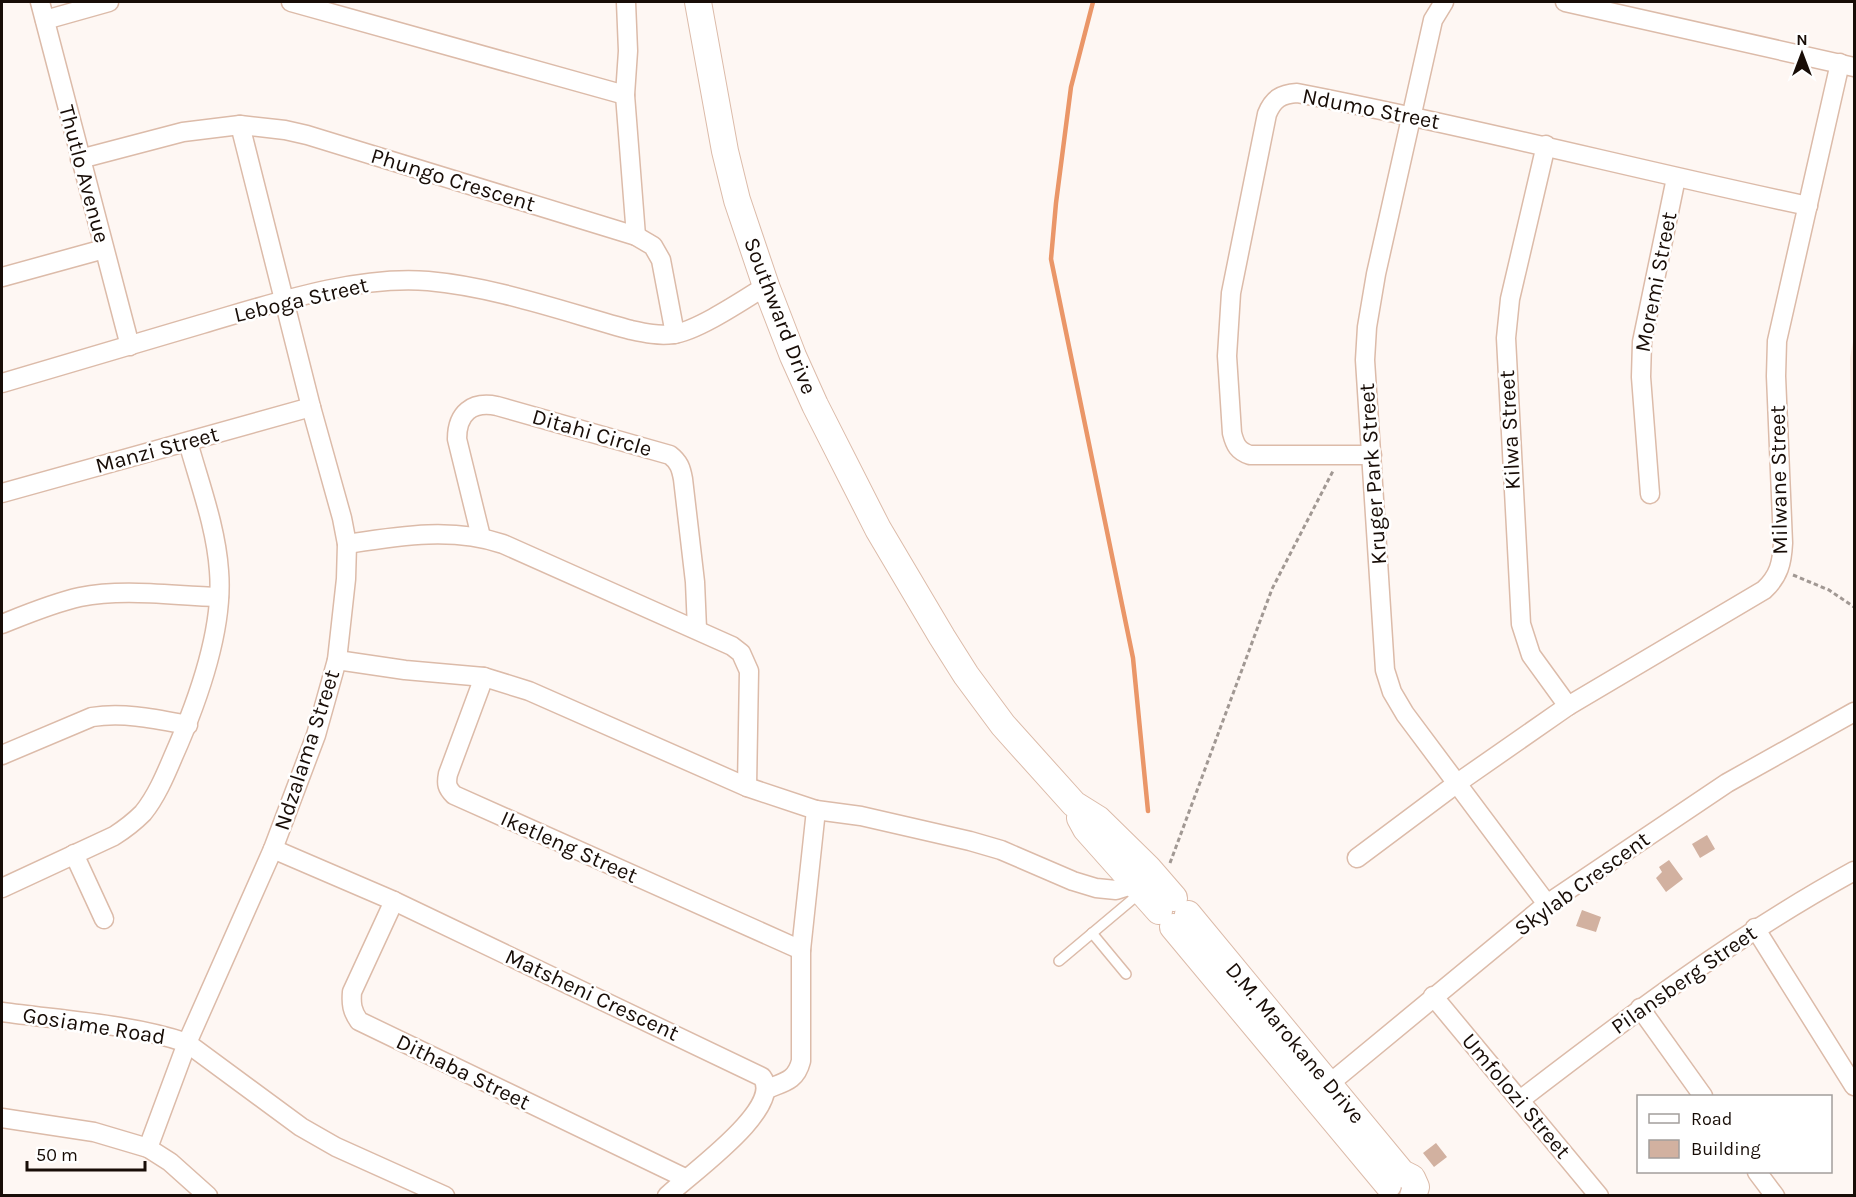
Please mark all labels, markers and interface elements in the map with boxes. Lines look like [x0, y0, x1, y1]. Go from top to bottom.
north arrow [1772, 24, 1832, 84]
text: N [1796, 30, 1808, 49]
street label: Ndumo Street [1300, 83, 1442, 135]
street label: Thutlo Avenue [53, 102, 115, 246]
street label: Phungo Crescent [368, 143, 538, 217]
street label: Moremi Street [1630, 209, 1682, 355]
street label: Southward Drive [738, 234, 822, 398]
street label: Leboga Street [231, 272, 371, 328]
street label: Kilwa Street [1494, 370, 1526, 490]
street label: Kruger Park Street [1354, 382, 1392, 566]
street label: Ditahi Circle [529, 404, 655, 462]
street label: Milwane Street [1765, 405, 1793, 555]
street label: Manzi Street [92, 421, 222, 479]
street label: Ndzalama Street [269, 666, 345, 834]
street label: Iketleng Street [497, 805, 641, 889]
street label: Skylab Crescent [1509, 826, 1655, 942]
street label: Pilansberg Street [1606, 920, 1762, 1040]
street label: Matsheni Crescent [501, 943, 683, 1047]
street label: D.M. Marokane Drive [1220, 957, 1370, 1129]
street label: Gosiame Road [21, 1002, 167, 1050]
street label: Dithaba Street [392, 1028, 534, 1116]
street label: Umfolozi Street [1456, 1028, 1576, 1164]
legend [1637, 1095, 1832, 1173]
text: Road [1691, 1108, 1732, 1130]
scale bar [27, 1134, 146, 1172]
text: Building [1691, 1138, 1761, 1160]
text: 50 m [36, 1144, 78, 1166]

